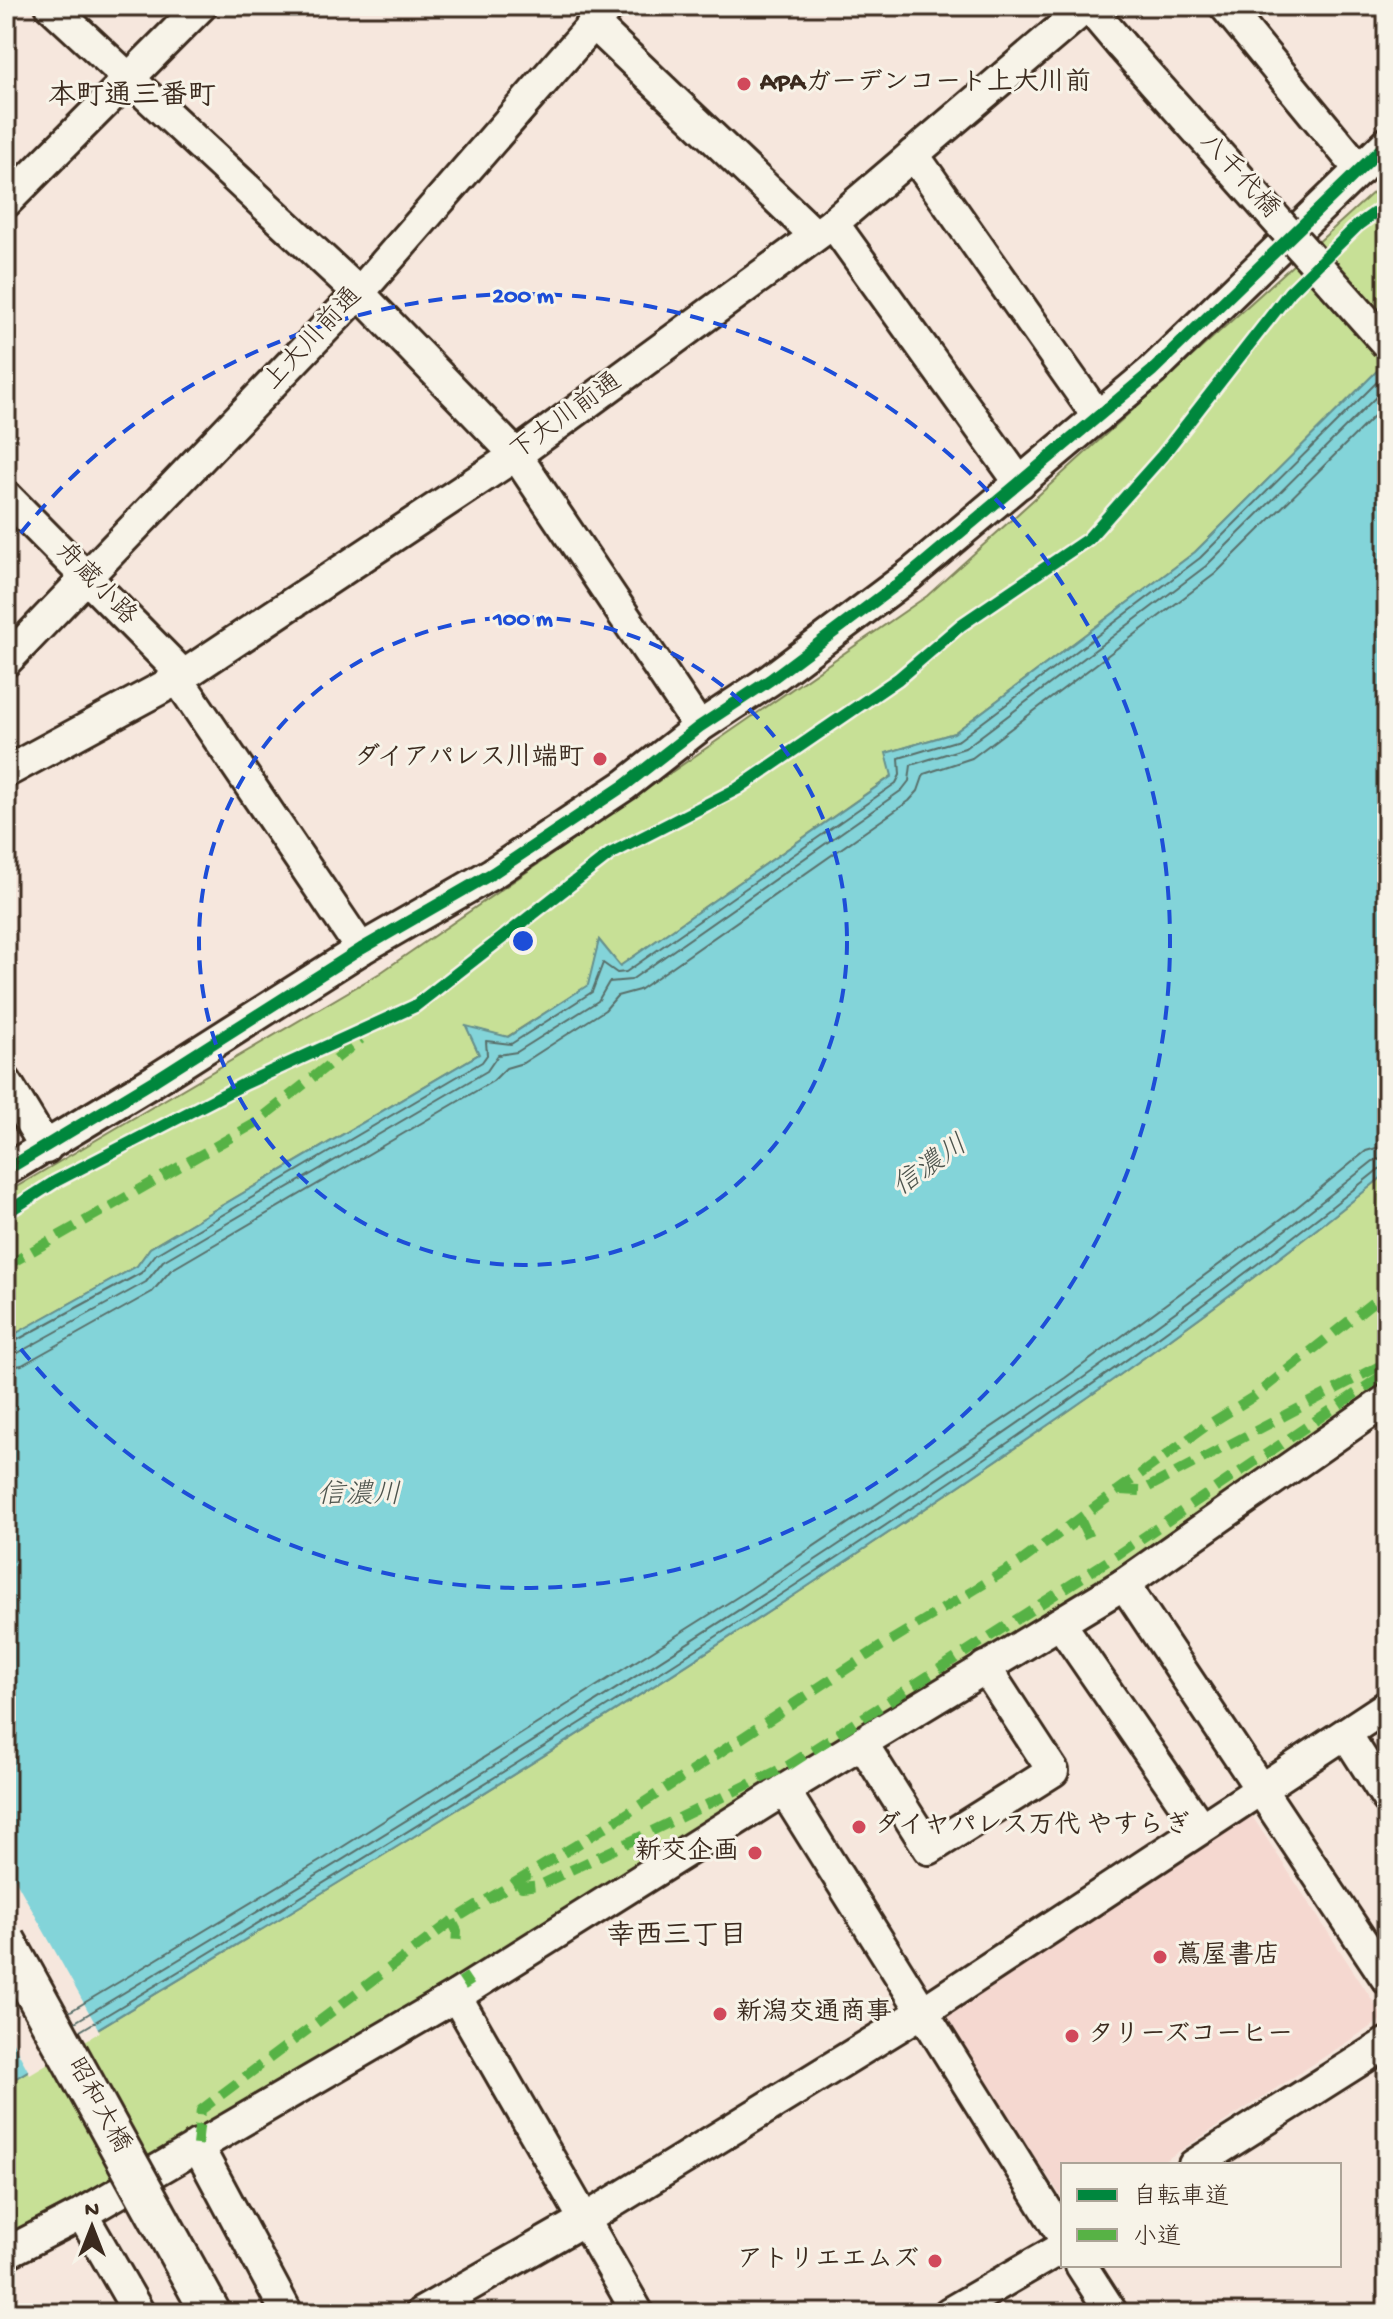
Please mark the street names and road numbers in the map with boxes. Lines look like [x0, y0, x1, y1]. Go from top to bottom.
street label: 八千代橋 [1192, 127, 1285, 226]
street label: 上大川前通 [257, 281, 370, 398]
street label: 下大川前通 [504, 366, 629, 469]
street label: 舟蔵小路 [48, 535, 144, 633]
street label: 昭和大橋 [58, 2053, 137, 2159]

